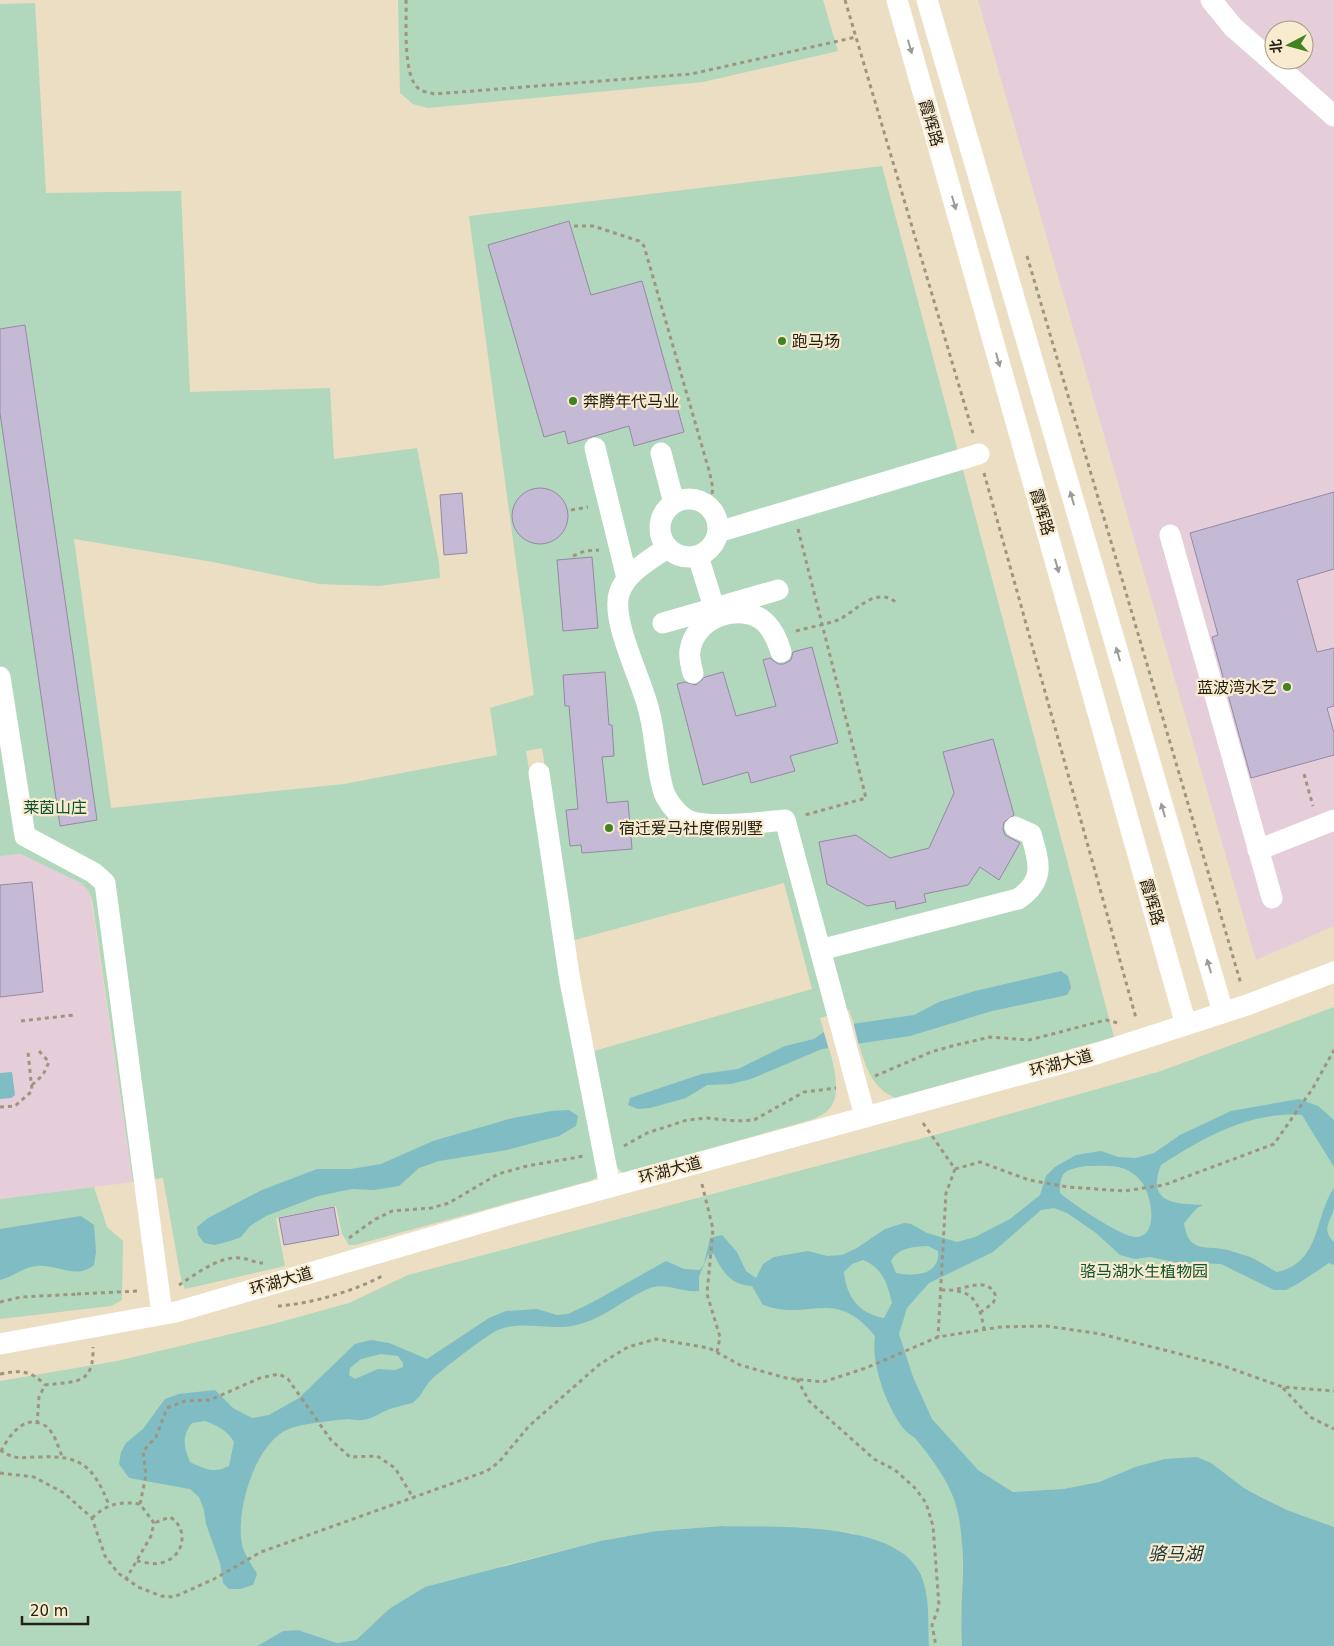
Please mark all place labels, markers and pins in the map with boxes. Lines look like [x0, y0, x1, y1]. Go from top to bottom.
place label: 跑马场 [792, 332, 840, 351]
marker: 跑马场 [776, 335, 788, 347]
place label: 奔腾年代马业 [583, 392, 679, 411]
marker: 奔腾年代马业 [567, 395, 579, 407]
place label: 蓝波湾水艺 [1197, 678, 1277, 697]
marker: 蓝波湾水艺 [1281, 681, 1293, 693]
place label: 宿迁爱马社度假别墅 [619, 819, 763, 838]
marker: 宿迁爱马社度假别墅 [603, 822, 615, 834]

